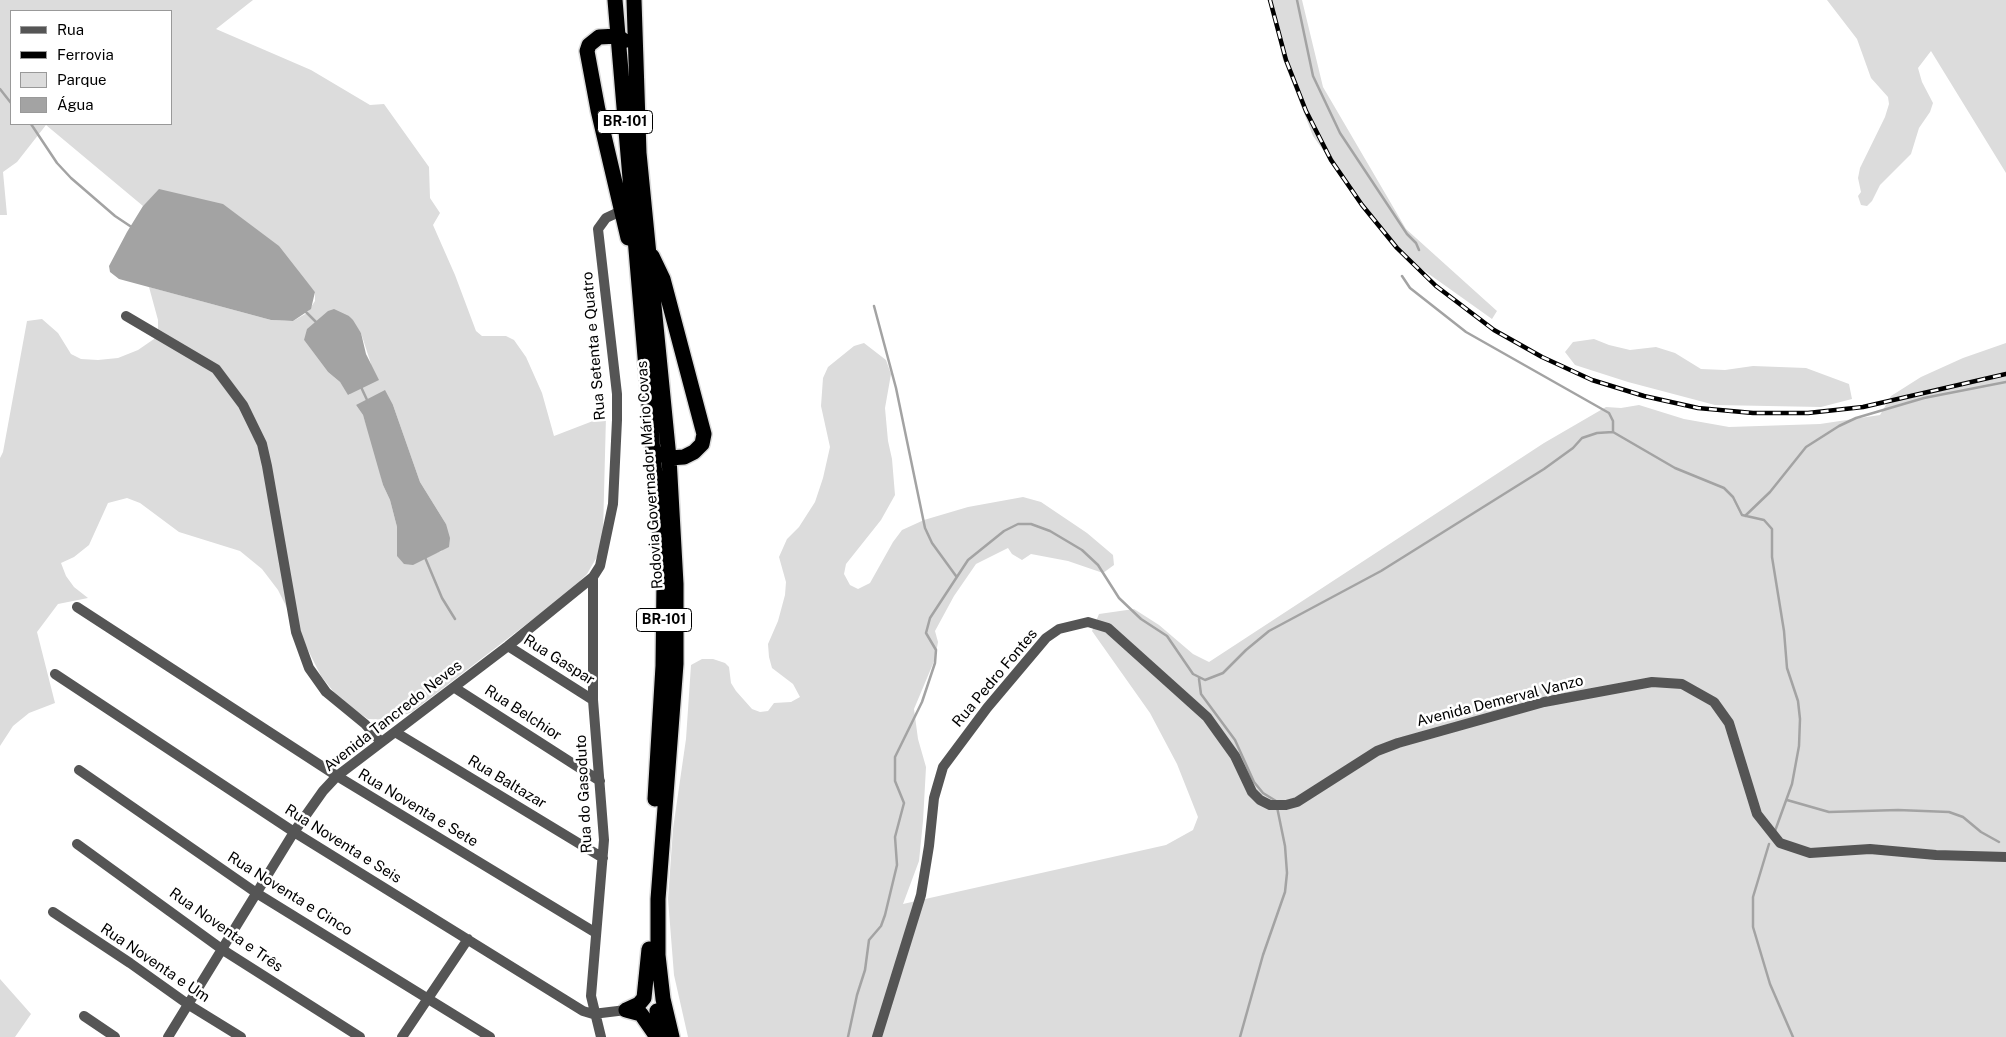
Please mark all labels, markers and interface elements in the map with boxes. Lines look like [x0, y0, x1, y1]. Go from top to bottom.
legend [10, 10, 172, 125]
text: Rua [57, 21, 84, 38]
text: Ferrovia [57, 46, 114, 63]
text: Parque [57, 71, 107, 88]
text: Água [57, 96, 94, 113]
road number: BR-101 [598, 110, 652, 134]
street label: Rua Setenta e Quatro [579, 271, 609, 421]
street label: Rodovia Governador Mário Covas [633, 360, 667, 590]
road number: BR-101 [636, 608, 692, 632]
street label: Rua Pedro Fontes [949, 625, 1041, 731]
street label: Rua Gaspar [520, 631, 598, 689]
street label: Avenida Tancredo Neves [320, 656, 466, 776]
street label: Avenida Demerval Vanzo [1415, 672, 1585, 730]
street label: Rua Belchior [481, 681, 565, 745]
street label: Rua do Gasoduto [572, 734, 596, 854]
street label: Rua Baltazar [464, 751, 550, 813]
street label: Rua Noventa e Sete [355, 765, 481, 851]
street label: Rua Noventa e Seis [281, 801, 405, 887]
street label: Rua Noventa e Cinco [224, 848, 356, 940]
street label: Rua Noventa e Três [166, 884, 286, 976]
street label: Rua Noventa e Um [97, 920, 213, 1006]

